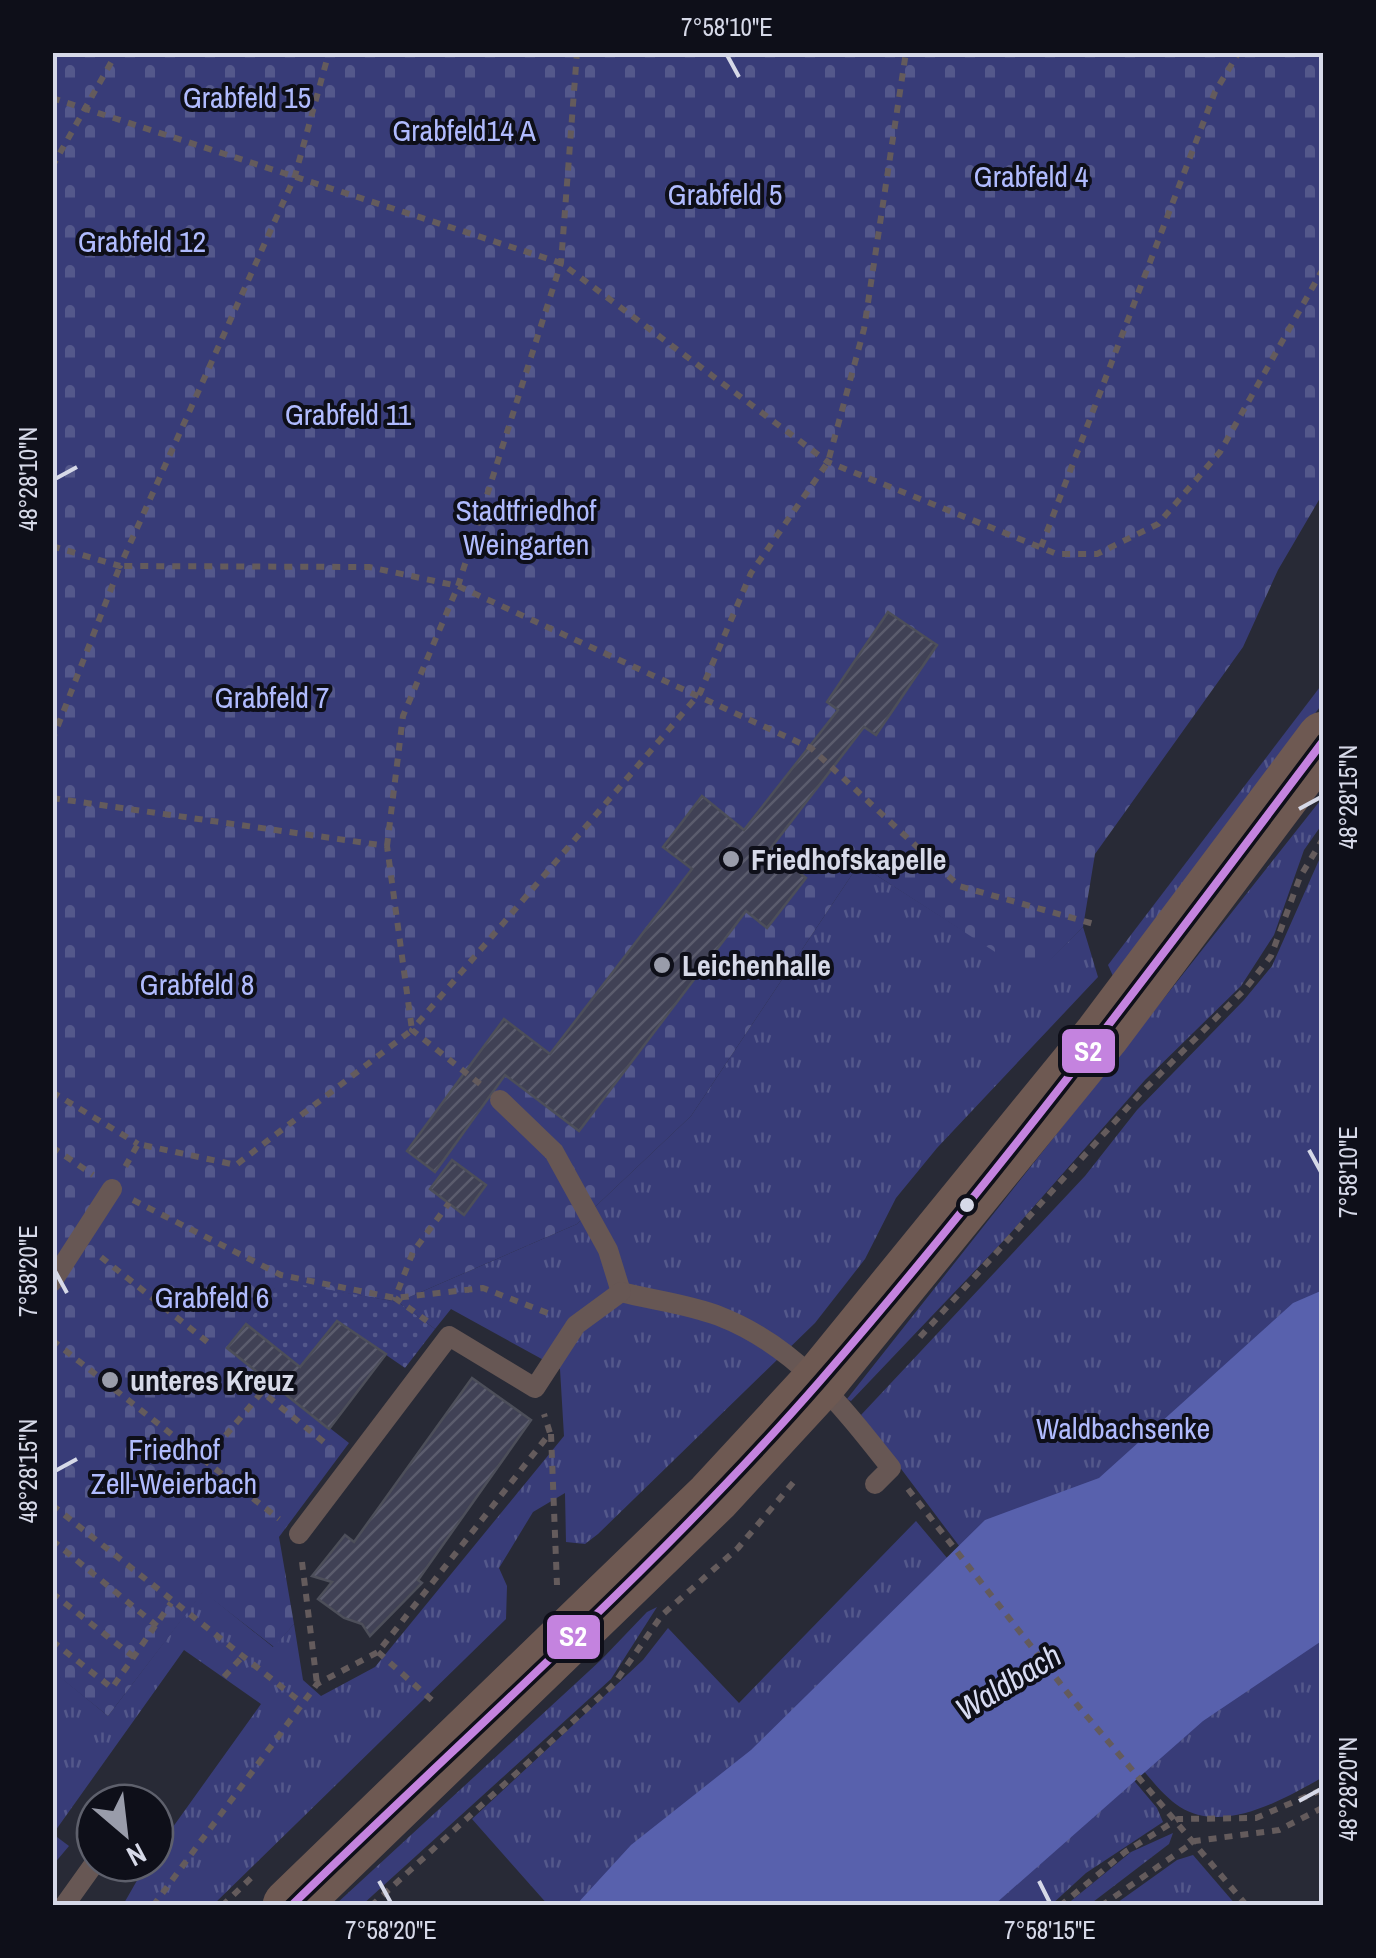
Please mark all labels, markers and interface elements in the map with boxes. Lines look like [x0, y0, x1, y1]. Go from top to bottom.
text: 7°58'10"E [681, 10, 773, 44]
park label: Grabfeld 15 [183, 77, 311, 117]
park label: Grabfeld14 A [392, 110, 536, 150]
park label: Grabfeld 4 [974, 156, 1089, 196]
park label: Grabfeld 5 [668, 174, 782, 214]
park label: Grabfeld 12 [78, 221, 206, 261]
park label: Grabfeld 11 [285, 394, 412, 434]
text: 48°28'10"N [11, 427, 45, 531]
park label: Stadtfriedhof Weingarten [456, 490, 597, 564]
park label: Grabfeld 7 [215, 677, 329, 717]
text: 48°28'15"N [1331, 745, 1365, 849]
place label: Friedhofskapelle [751, 839, 947, 879]
marker: Friedhofskapelle [720, 848, 742, 870]
place label: Leichenhalle [682, 945, 831, 985]
marker: Leichenhalle [651, 954, 673, 976]
park label: Grabfeld 8 [140, 964, 254, 1004]
line badge: S2 [1060, 1027, 1117, 1075]
text: S2 [1074, 1032, 1102, 1070]
text: 7°58'10"E [1331, 1126, 1365, 1218]
unlabelled marker [957, 1195, 977, 1215]
text: 7°58'20"E [11, 1225, 45, 1317]
park label: Grabfeld 6 [155, 1277, 269, 1317]
place label: unteres Kreuz [130, 1360, 294, 1400]
marker: unteres Kreuz [99, 1369, 121, 1391]
park label: Waldbachsenke [1036, 1408, 1210, 1448]
text: 48°28'15"N [11, 1419, 45, 1523]
park label: Friedhof Zell-Weierbach [91, 1429, 257, 1503]
line badge: S2 [545, 1613, 602, 1661]
text: S2 [559, 1617, 587, 1655]
water label: Waldbach [947, 1634, 1069, 1730]
text: 48°28'20"N [1331, 1737, 1365, 1841]
north arrow [75, 1783, 175, 1883]
text: N [120, 1834, 153, 1876]
text: 7°58'20"E [345, 1913, 437, 1947]
text: 7°58'15"E [1004, 1913, 1096, 1947]

